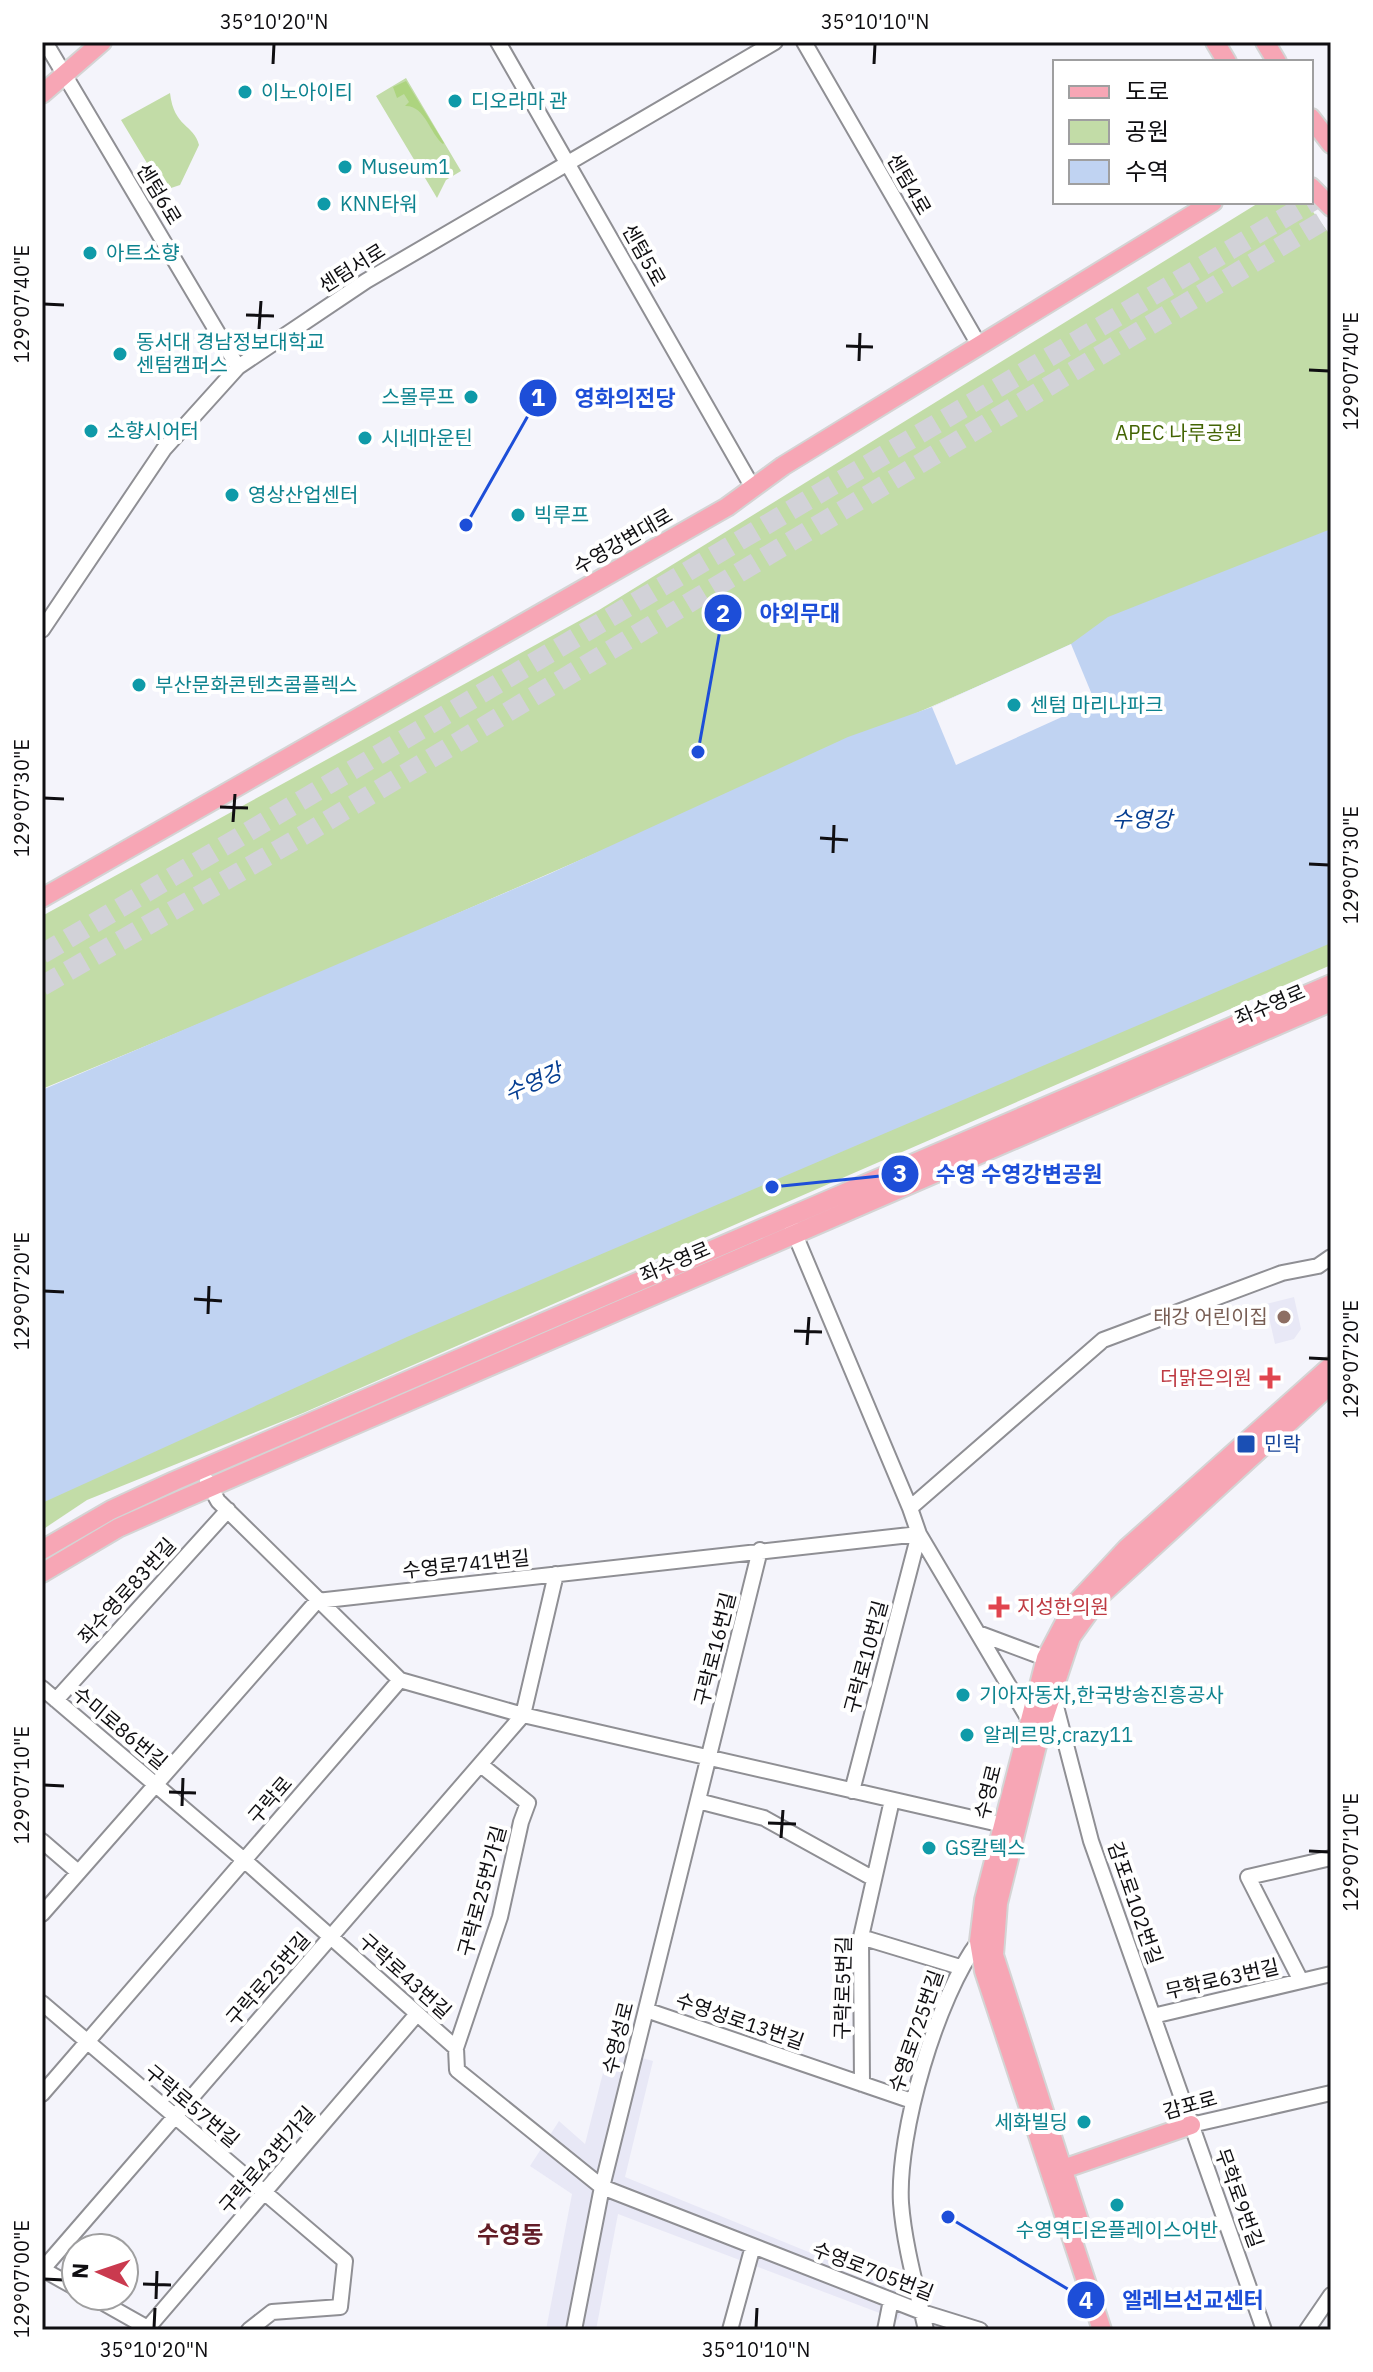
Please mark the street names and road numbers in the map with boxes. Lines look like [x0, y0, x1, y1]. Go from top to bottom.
street label: 센텀4로 [881, 148, 938, 220]
street label: 센텀6로 [131, 158, 188, 229]
street label: 센텀5로 [616, 219, 673, 291]
street label: 센텀서로 [313, 237, 390, 299]
street label: 수영강변대로 [568, 501, 677, 580]
street label: 좌수영로 [1231, 978, 1309, 1031]
street label: 좌수영로 [636, 1235, 714, 1288]
street label: 좌수영로83번길 [72, 1532, 182, 1650]
street label: 수영로741번길 [401, 1543, 531, 1584]
street label: 구락로16번길 [687, 1589, 742, 1708]
street label: 구락로10번길 [837, 1597, 894, 1716]
street label: 수미로86번길 [67, 1680, 173, 1775]
street label: 수영로 [968, 1762, 1007, 1822]
street label: 구락로 [241, 1770, 298, 1829]
street label: 구락로25번가길 [451, 1822, 512, 1959]
street label: 감포로102번길 [1102, 1838, 1169, 1968]
street label: 구락로25번길 [219, 1926, 316, 2031]
street label: 구락로43번길 [353, 1927, 457, 2024]
street label: 구락로5번길 [828, 1936, 857, 2040]
street label: 무학로63번길 [1162, 1952, 1281, 2005]
street label: 수영로725번길 [882, 1966, 949, 2096]
street label: 수영성로13번길 [672, 1986, 808, 2055]
street label: 수영성로 [596, 1999, 640, 2077]
street label: 구락로57번길 [139, 2058, 245, 2153]
street label: 감포로 [1160, 2084, 1220, 2125]
street label: 구락로43번가길 [212, 2100, 321, 2219]
street label: 무학로9번길 [1209, 2144, 1270, 2251]
street label: 수영로705번길 [809, 2235, 938, 2306]

